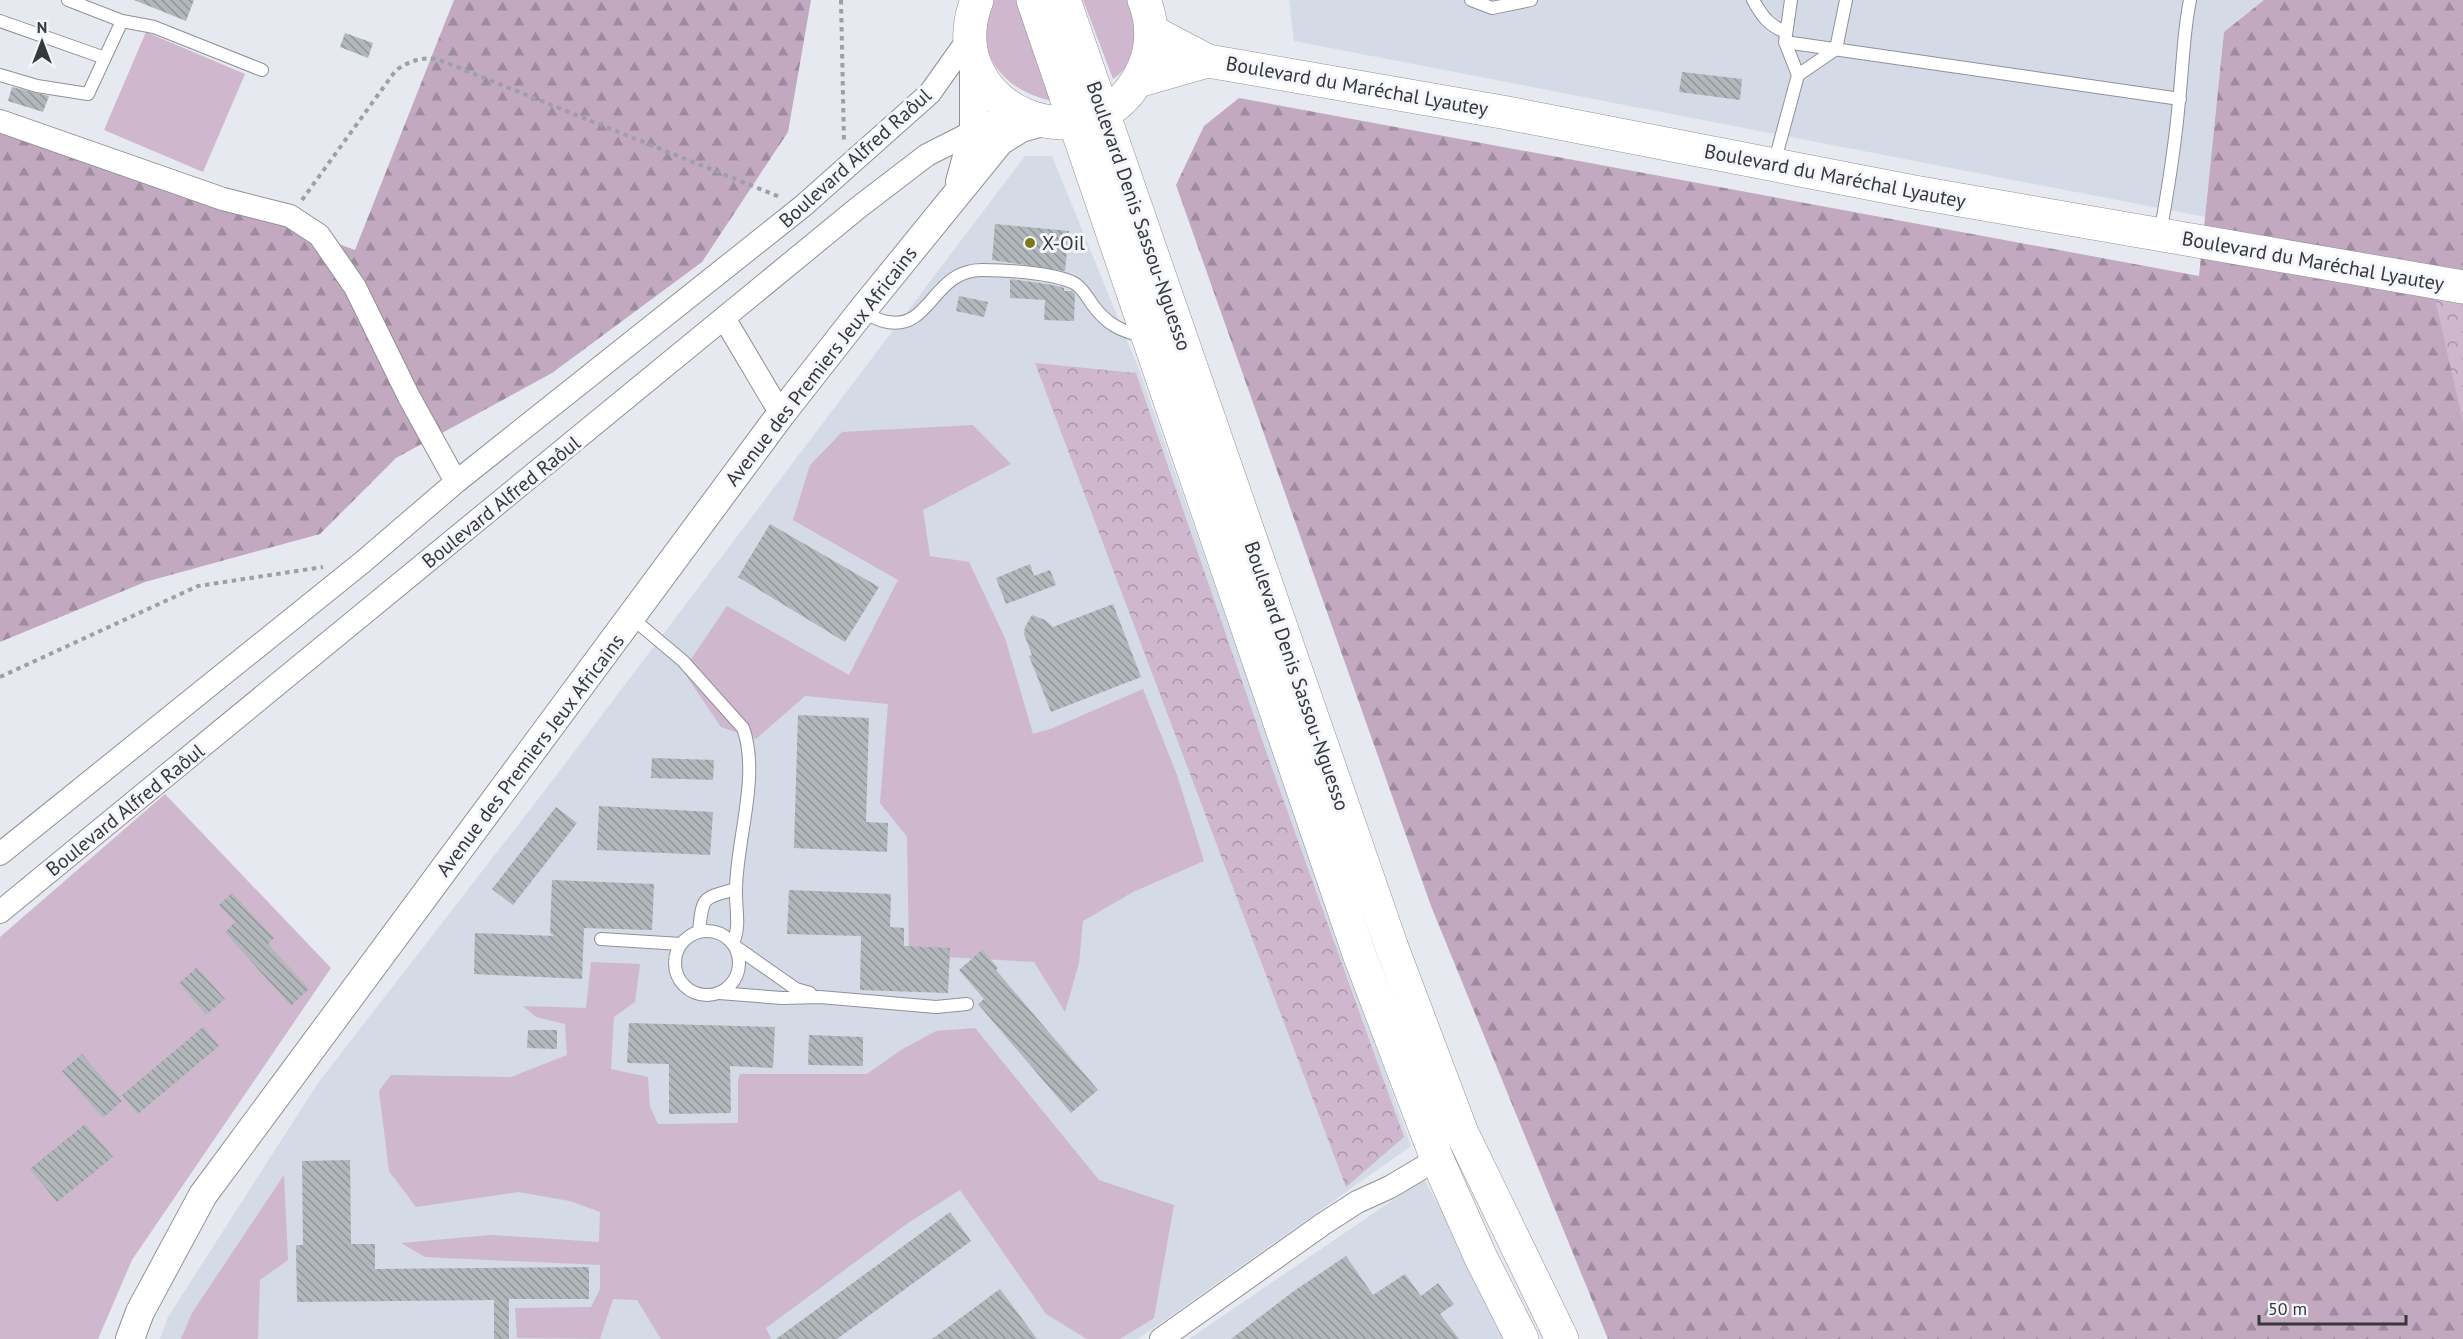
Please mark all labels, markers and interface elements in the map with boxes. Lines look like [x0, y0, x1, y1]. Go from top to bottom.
north arrow [12, 12, 72, 72]
text: N [37, 17, 47, 37]
street label: Boulevard du Maréchal Lyautey [1224, 50, 1491, 122]
street label: Boulevard Denis Sassou-Nguesso [1081, 78, 1197, 354]
street label: Boulevard Alfred Raôul [773, 82, 937, 233]
street label: Boulevard du Maréchal Lyautey [1702, 138, 1969, 214]
street label: Boulevard du Maréchal Lyautey [2180, 225, 2447, 297]
place label: X-Oil [1042, 230, 1085, 256]
marker: X-Oil [1023, 236, 1037, 250]
street label: Avenue des Premiers Jeux Africains [719, 241, 923, 491]
street label: Boulevard Alfred Raôul [416, 430, 586, 574]
street label: Boulevard Denis Sassou-Nguesso [1239, 538, 1355, 814]
street label: Avenue des Premiers Jeux Africains [430, 628, 630, 882]
street label: Boulevard Alfred Raôul [40, 738, 210, 882]
scale bar [2259, 1288, 2406, 1326]
text: 50 m [2268, 1297, 2307, 1320]

